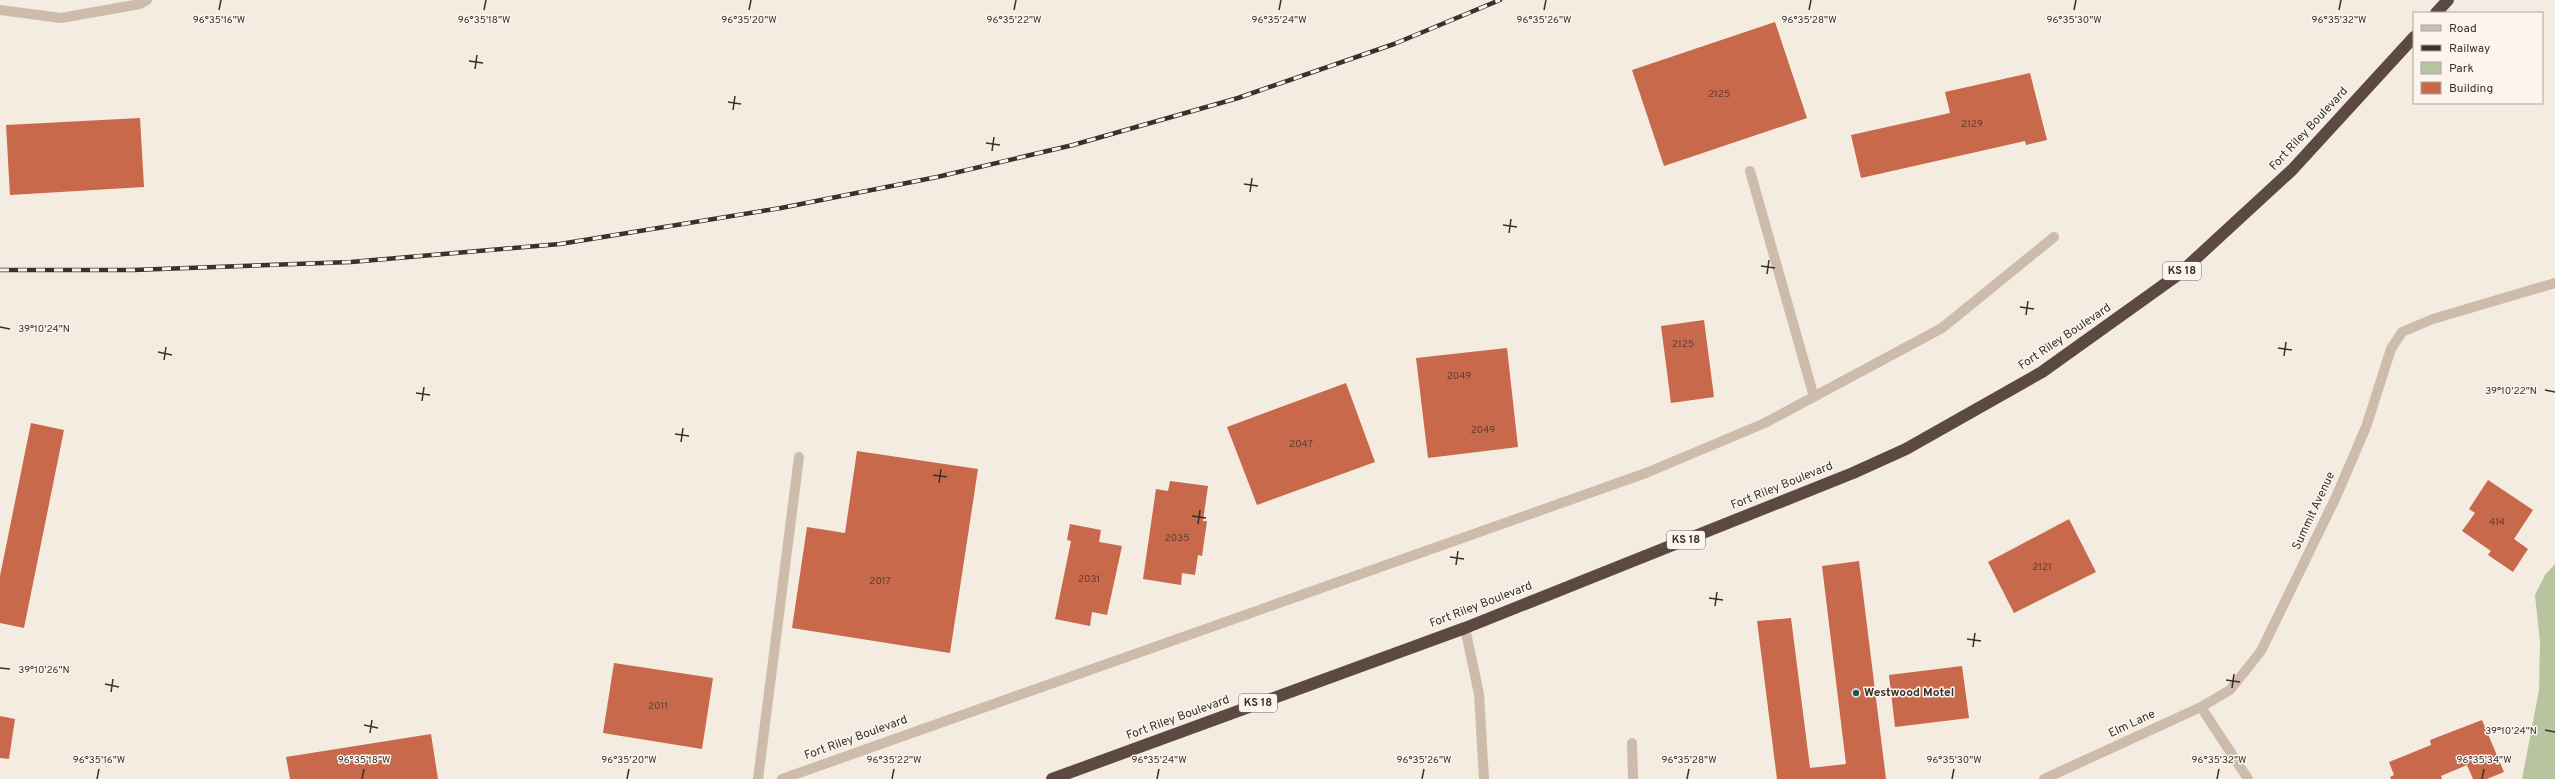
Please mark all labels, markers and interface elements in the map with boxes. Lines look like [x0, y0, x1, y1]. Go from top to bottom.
legend [2413, 12, 2543, 104]
text: 96°35'16"W [193, 14, 245, 27]
text: 96°35'18"W [458, 14, 510, 27]
text: 96°35'20"W [721, 14, 777, 27]
text: 96°35'22"W [986, 14, 1042, 27]
text: 96°35'24"W [1251, 14, 1307, 27]
text: 96°35'26"W [1517, 14, 1571, 27]
text: 96°35'28"W [1781, 14, 1837, 27]
text: 96°35'30"W [2046, 14, 2102, 27]
text: 96°35'32"W [2312, 14, 2366, 27]
text: Road [2449, 21, 2477, 37]
text: Railway [2449, 41, 2490, 57]
text: Park [2449, 61, 2474, 77]
text: Building [2449, 81, 2493, 97]
street label: Fort Riley Boulevard [2266, 84, 2352, 174]
house number: 2125 [1708, 88, 1730, 101]
house number: 2129 [1961, 118, 1983, 131]
road number: KS 18 [2163, 262, 2201, 280]
street label: Fort Riley Boulevard [2016, 300, 2114, 374]
text: 39°10'24"N [18, 323, 70, 336]
house number: 2125 [1672, 338, 1694, 351]
house number: 2049 [1447, 370, 1471, 383]
text: 39°10'22"N [2485, 385, 2537, 398]
house number: 2049 [1471, 424, 1495, 437]
house number: 2047 [1289, 438, 1313, 451]
street label: Fort Riley Boulevard [1729, 458, 1835, 514]
street label: Summit Avenue [2289, 469, 2339, 553]
house number: 414 [2489, 516, 2505, 529]
road number: KS 18 [1667, 531, 1705, 549]
house number: 2035 [1165, 532, 1189, 545]
house number: 2121 [2032, 561, 2052, 574]
house number: 2031 [1078, 573, 1100, 586]
house number: 2017 [869, 575, 891, 588]
street label: Fort Riley Boulevard [1428, 578, 1534, 632]
text: 39°10'26"N [18, 664, 70, 677]
place label: Westwood Motel [1864, 685, 1954, 701]
marker: Westwood Motel [1851, 688, 1861, 698]
street label: Fort Riley Boulevard [1124, 692, 1232, 744]
road number: KS 18 [1239, 694, 1277, 712]
house number: 2011 [648, 700, 668, 713]
street label: Elm Lane [2106, 706, 2158, 742]
street label: Fort Riley Boulevard [802, 712, 910, 764]
text: 39°10'24"N [2485, 725, 2537, 738]
text: 96°35'16"W [73, 754, 125, 767]
text: 96°35'18"W [338, 754, 390, 767]
text: 96°35'20"W [601, 754, 657, 767]
text: 96°35'22"W [866, 754, 922, 767]
text: 96°35'24"W [1131, 754, 1187, 767]
text: 96°35'26"W [1397, 754, 1451, 767]
text: 96°35'28"W [1661, 754, 1717, 767]
text: 96°35'30"W [1926, 754, 1982, 767]
text: 96°35'32"W [2192, 754, 2246, 767]
text: 96°35'34"W [2456, 754, 2512, 767]

